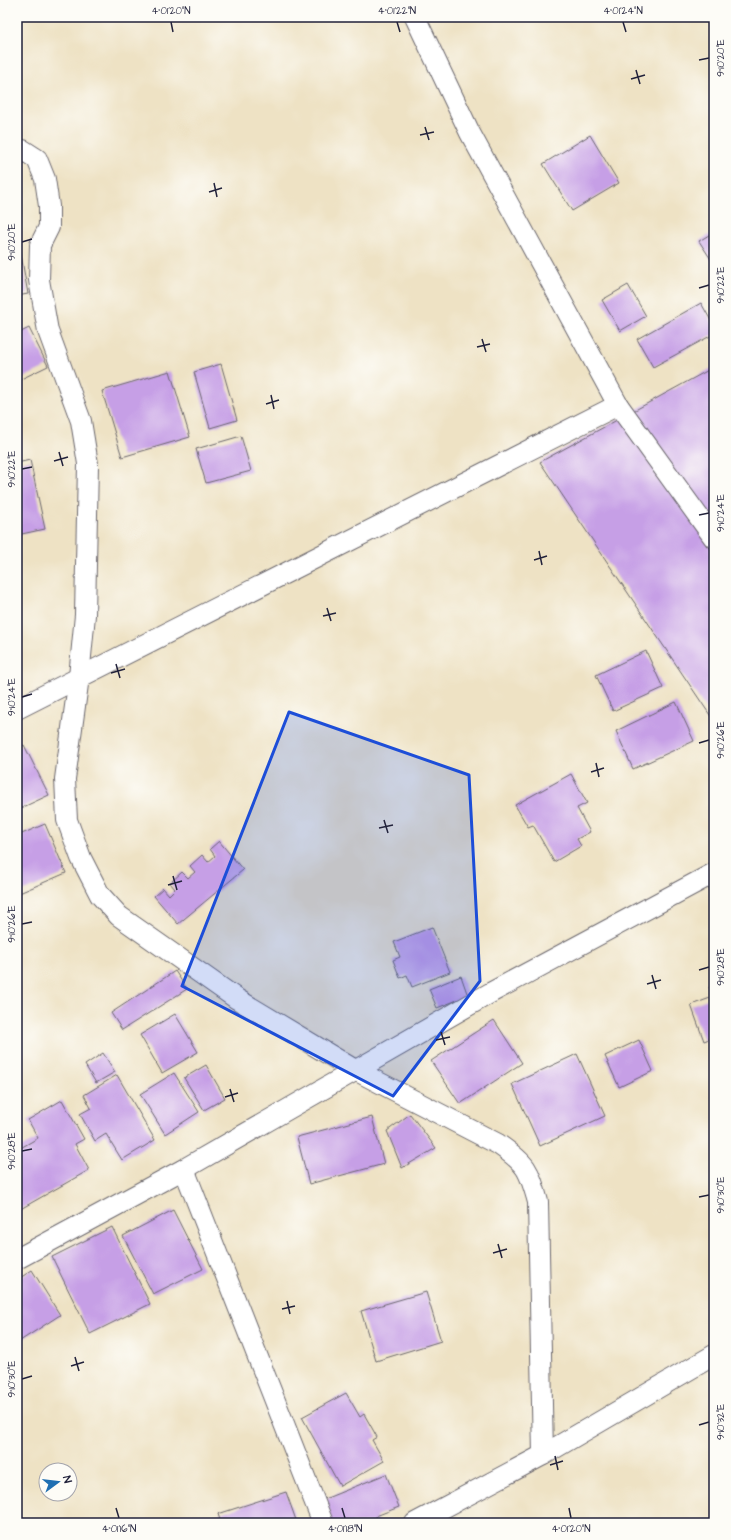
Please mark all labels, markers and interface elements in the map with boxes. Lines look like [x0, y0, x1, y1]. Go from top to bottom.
text: 4°01'20"N [152, 4, 190, 18]
text: 4°01'22"N [378, 4, 416, 18]
text: 4°01'24"N [603, 4, 643, 18]
text: 9°10'20"E [714, 39, 728, 77]
text: 9°10'20"E [5, 223, 19, 261]
text: 9°10'22"E [714, 267, 728, 303]
text: 9°10'22"E [5, 451, 19, 487]
text: 9°10'24"E [714, 494, 728, 532]
text: 9°10'24"E [5, 678, 19, 716]
text: 9°10'26"E [714, 721, 728, 759]
text: 9°10'26"E [5, 905, 19, 943]
text: 9°10'28"E [714, 948, 728, 986]
text: 9°10'28"E [5, 1132, 19, 1170]
text: 9°10'30"E [714, 1177, 728, 1213]
text: 9°10'30"E [5, 1361, 19, 1397]
text: 9°10'32"E [714, 1404, 728, 1440]
north arrow [38, 1462, 78, 1502]
text: N [59, 1474, 75, 1485]
text: 4°01'16"N [102, 1522, 136, 1536]
text: 4°01'18"N [328, 1522, 362, 1536]
text: 4°01'20"N [552, 1522, 590, 1536]

